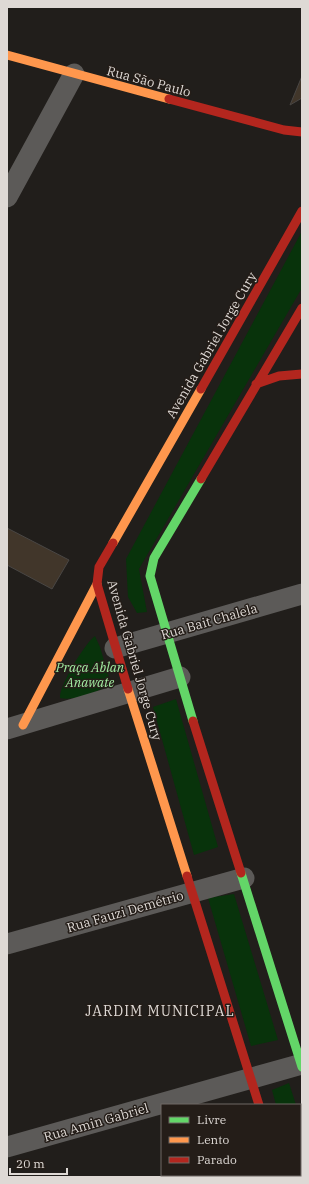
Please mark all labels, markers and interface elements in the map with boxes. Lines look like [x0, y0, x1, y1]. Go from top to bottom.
street label: Rua São Paulo [105, 62, 193, 101]
street label: Avenida Gabriel Jorge Cury [163, 269, 260, 421]
street label: Avenida Gabriel Jorge Cury [103, 578, 166, 742]
street label: Rua Bait Chalela [159, 600, 259, 643]
park label: Praça Ablan Anawate [55, 659, 125, 691]
street label: Rua Fauzi Demétrio [65, 887, 185, 936]
district label: JARDIM MUNICIPAL [85, 1002, 235, 1020]
street label: Rua Amin Gabriel [42, 1099, 151, 1146]
legend [161, 1104, 301, 1176]
text: Livre [197, 1112, 226, 1127]
text: Lento [197, 1132, 229, 1147]
scale bar [10, 1150, 67, 1176]
text: Parado [197, 1152, 237, 1167]
text: 20 m [16, 1156, 45, 1171]

